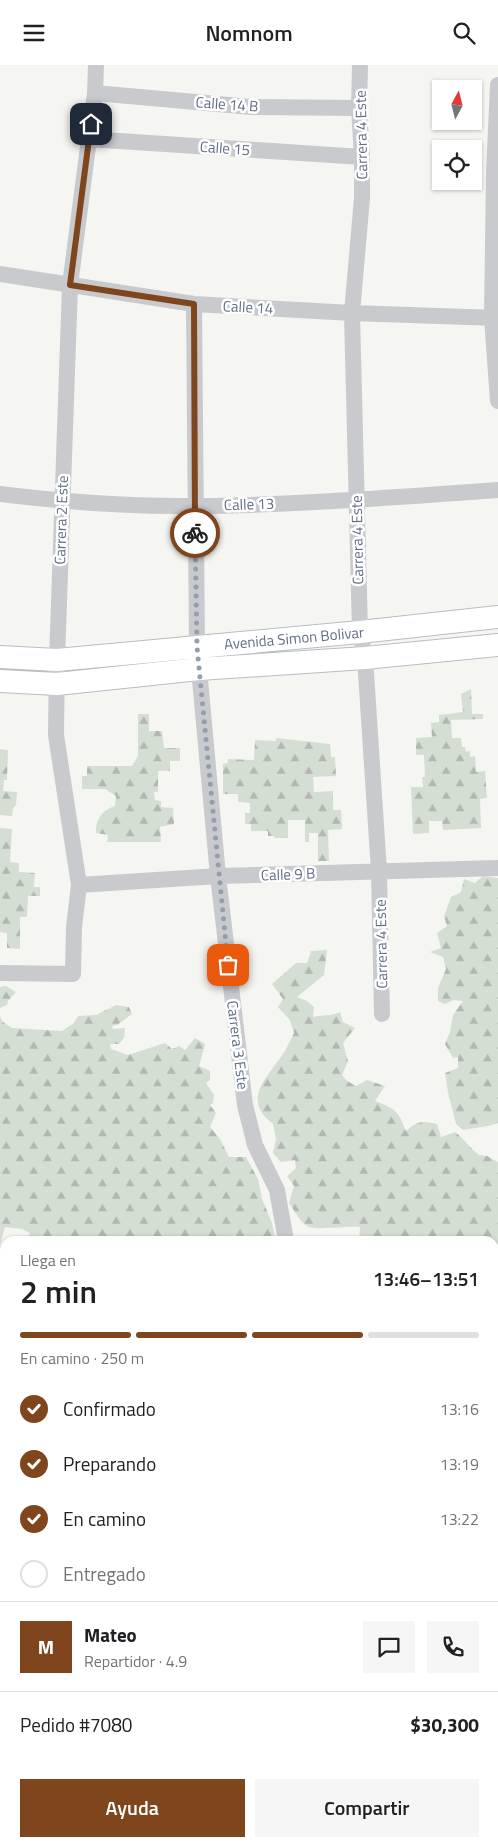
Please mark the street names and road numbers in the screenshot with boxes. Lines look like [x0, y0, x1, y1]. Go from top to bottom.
street label: Calle 14 B [195, 90, 259, 118]
street label: Carrera 4 Este [349, 90, 373, 180]
street label: Calle 15 [199, 135, 251, 161]
street label: Calle 14 [222, 294, 274, 320]
street label: Carrera 2 Este [48, 475, 74, 565]
street label: Calle 13 [223, 492, 275, 516]
street label: Carrera 4 Este [345, 495, 369, 585]
street label: Avenida Simon Bolivar [223, 620, 365, 656]
street label: Calle 9 B [260, 862, 316, 886]
street label: Carrera 4 Este [369, 899, 393, 989]
street label: Carrera 3 Este [221, 999, 255, 1091]

